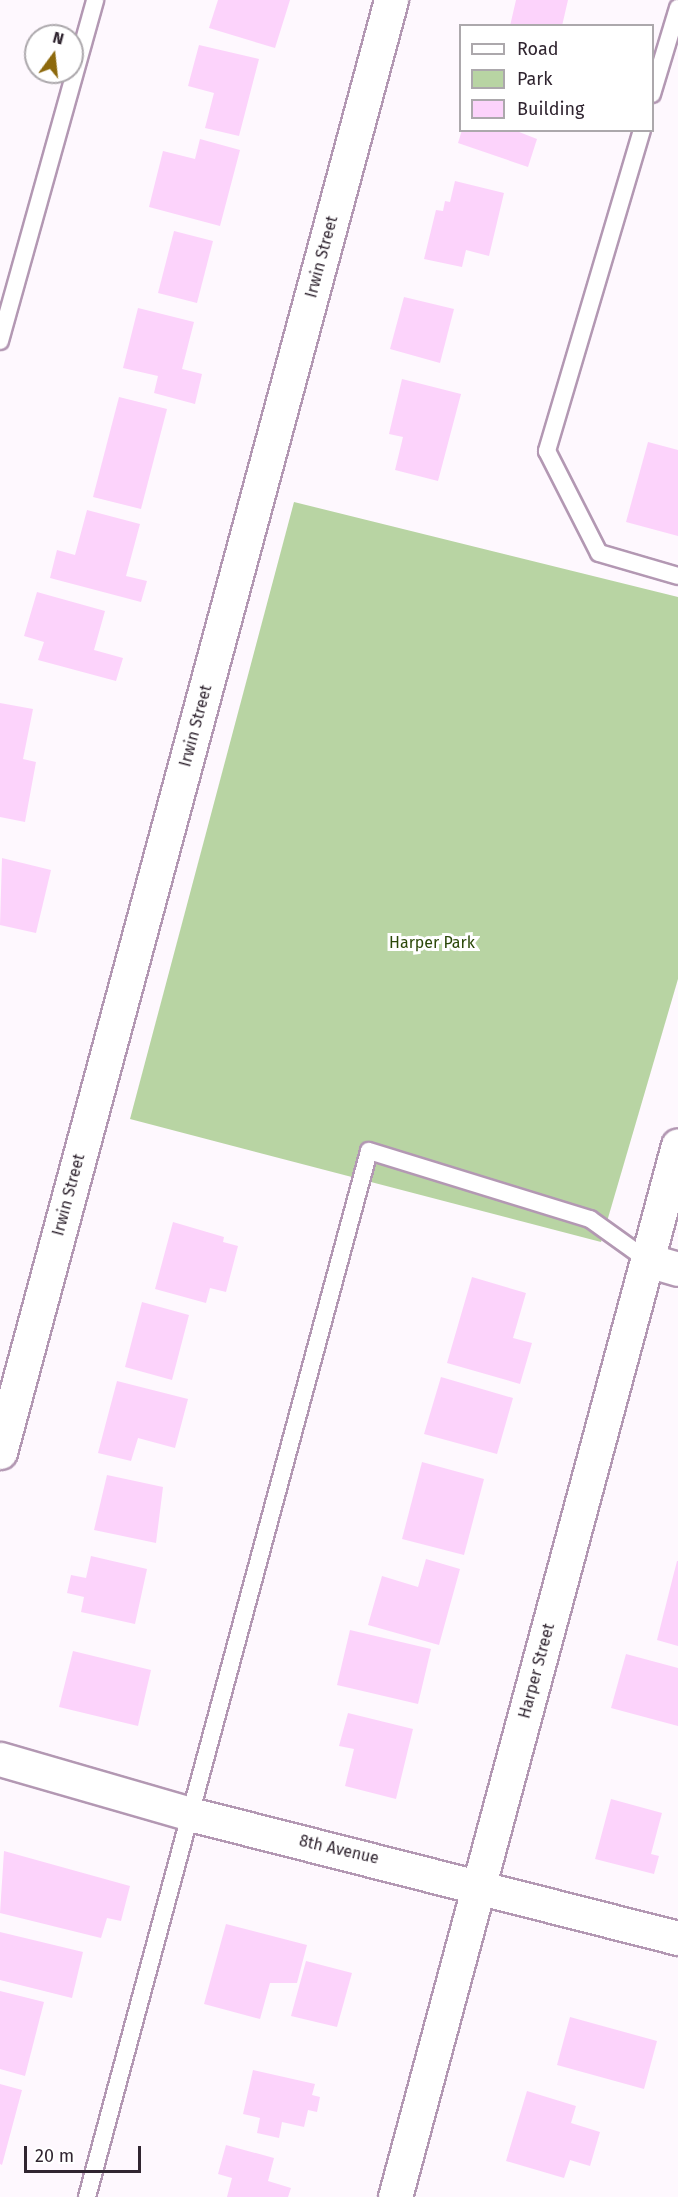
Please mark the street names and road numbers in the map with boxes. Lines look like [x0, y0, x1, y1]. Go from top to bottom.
street label: Irwin Street [302, 214, 342, 300]
street label: Irwin Street [176, 683, 216, 769]
street label: Irwin Street [49, 1152, 89, 1238]
street label: Harper Street [515, 1621, 559, 1721]
street label: 8th Avenue [297, 1832, 381, 1868]

